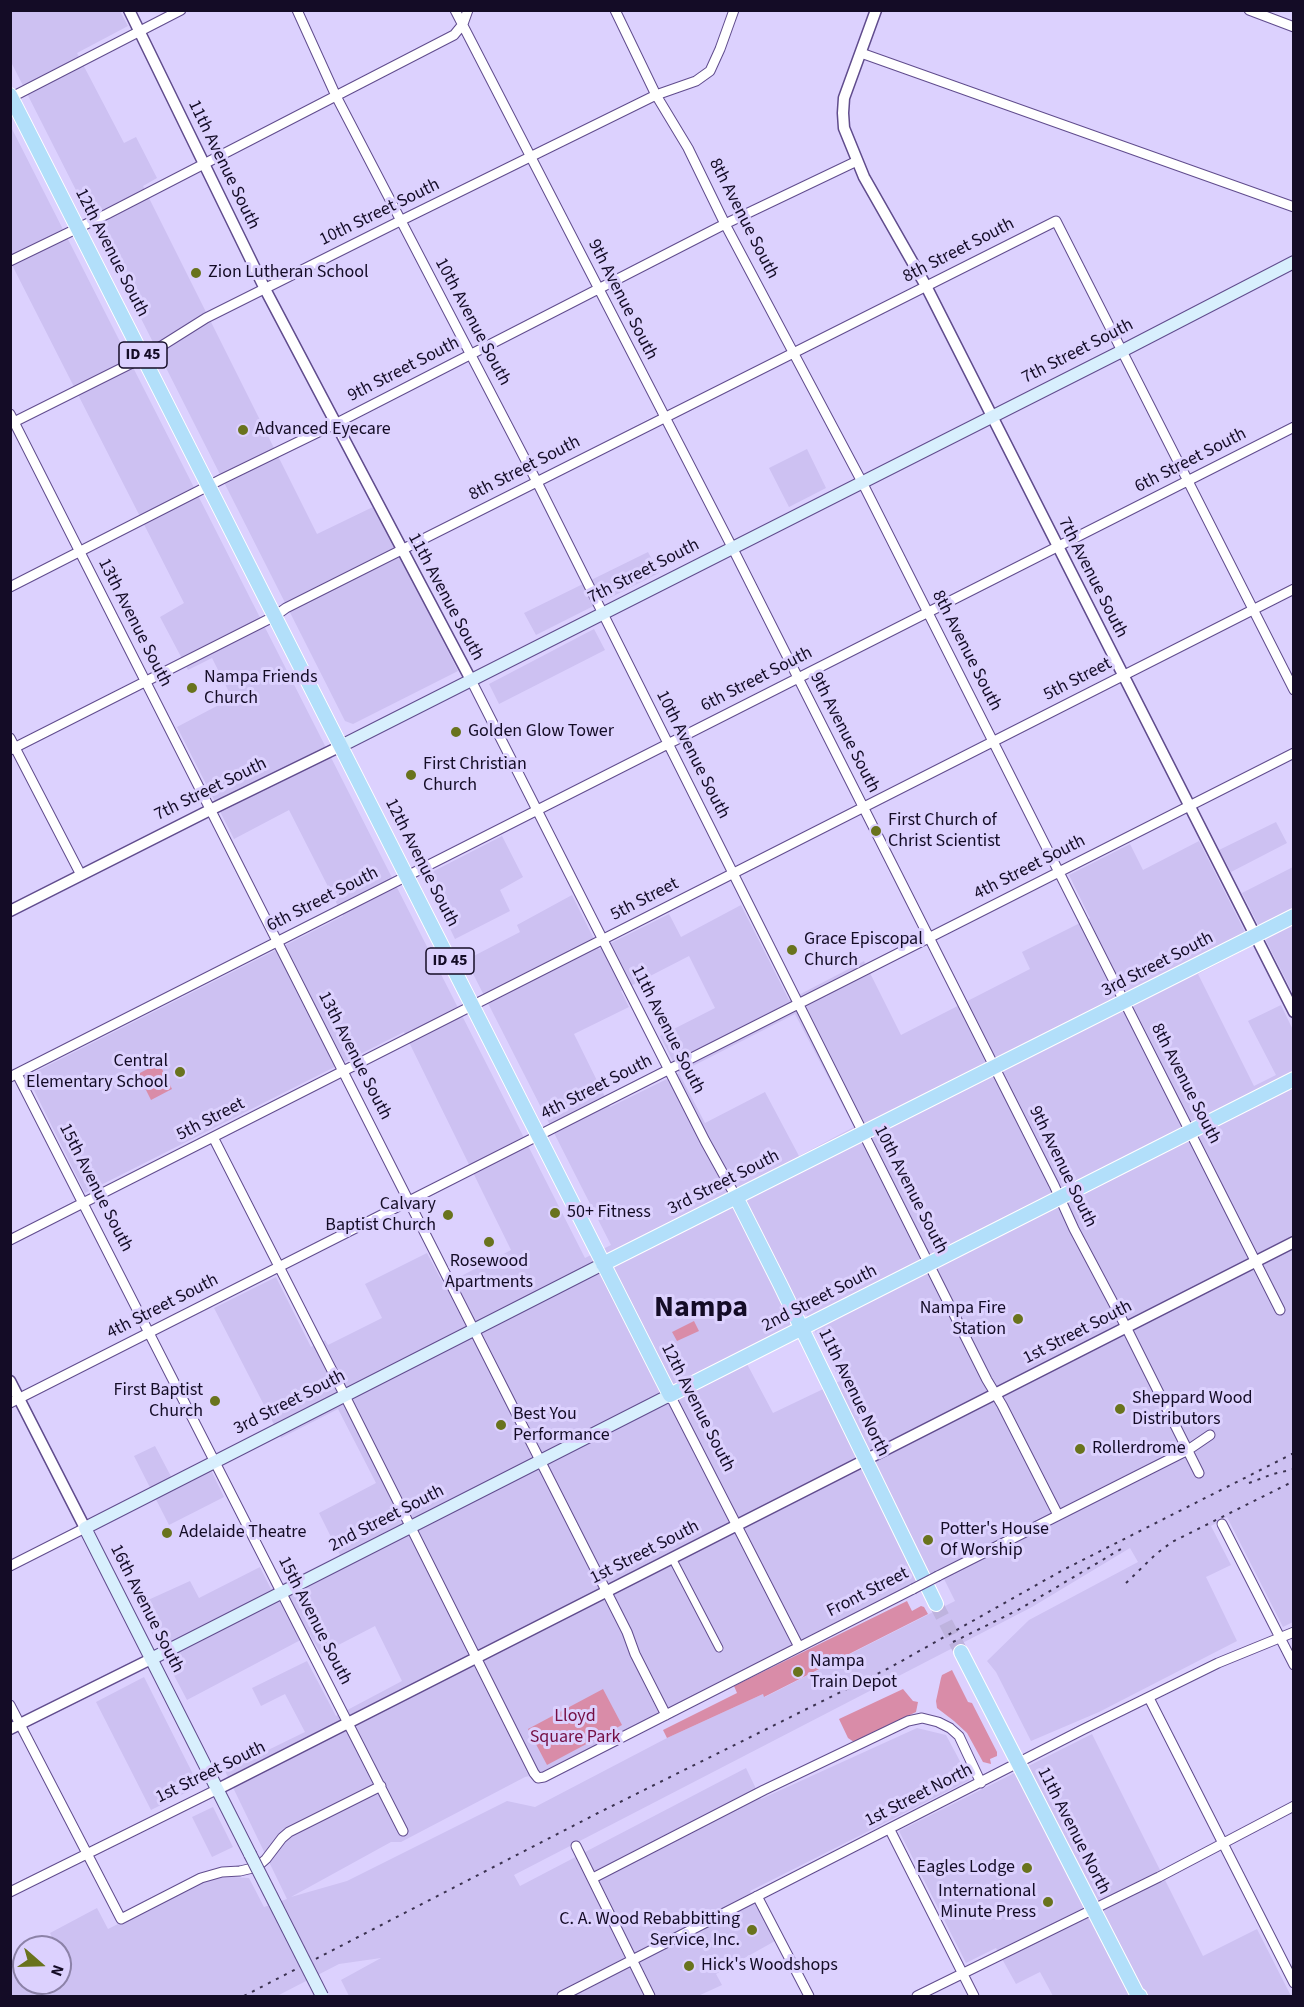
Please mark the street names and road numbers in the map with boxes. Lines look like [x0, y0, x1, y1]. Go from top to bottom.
street label: 11th Avenue South [182, 97, 264, 233]
street label: 8th Avenue South [703, 155, 783, 283]
street label: 10th Street South [316, 175, 444, 251]
street label: 12th Avenue South [69, 185, 153, 321]
street label: 8th Street South [900, 214, 1018, 288]
street label: 9th Avenue South [582, 236, 662, 364]
street label: 10th Avenue South [429, 254, 515, 390]
street label: 7th Street South [1019, 315, 1137, 389]
street label: 9th Street South [345, 333, 463, 407]
road number: ID 45 [119, 342, 167, 368]
street label: 6th Street South [1132, 424, 1250, 498]
street label: 8th Street South [466, 432, 584, 506]
street label: 7th Avenue South [1052, 514, 1132, 642]
street label: 11th Avenue South [402, 529, 488, 665]
street label: 7th Street South [585, 535, 703, 609]
street label: 13th Avenue South [92, 555, 176, 691]
street label: 8th Avenue South [926, 587, 1006, 715]
street label: 6th Street South [698, 643, 816, 717]
street label: 5th Street [1040, 654, 1116, 706]
street label: 9th Avenue South [804, 669, 884, 797]
street label: 10th Avenue South [650, 687, 734, 823]
street label: 7th Street South [151, 754, 271, 826]
street label: 12th Avenue South [379, 795, 463, 931]
street label: 4th Street South [971, 831, 1089, 905]
street label: 6th Street South [264, 863, 382, 937]
street label: 5th Street [607, 874, 683, 926]
street label: 3rd Street South [1099, 928, 1217, 1002]
road number: ID 45 [426, 948, 474, 974]
street label: 11th Avenue South [625, 962, 709, 1098]
street label: 13th Avenue South [312, 988, 396, 1124]
street label: 8th Avenue South [1145, 1020, 1225, 1148]
street label: 4th Street South [538, 1051, 656, 1125]
street label: 5th Street [173, 1094, 249, 1146]
street label: 9th Avenue South [1023, 1103, 1101, 1231]
street label: 15th Avenue South [53, 1120, 137, 1256]
street label: 10th Avenue South [868, 1122, 952, 1258]
street label: 3rd Street South [665, 1146, 783, 1220]
street label: 2nd Street South [759, 1261, 881, 1337]
street label: 4th Street South [104, 1270, 222, 1344]
street label: 1st Street South [1020, 1296, 1136, 1370]
street label: 11th Avenue North [813, 1325, 893, 1461]
street label: 12th Avenue South [655, 1340, 739, 1476]
street label: 3rd Street South [231, 1366, 349, 1440]
street label: 2nd Street South [326, 1481, 448, 1557]
street label: 1st Street South [587, 1516, 703, 1590]
street label: 16th Avenue South [104, 1541, 188, 1677]
street label: 15th Avenue South [272, 1553, 356, 1689]
street label: Front Street [823, 1563, 913, 1623]
street label: 1st Street South [153, 1737, 269, 1809]
street label: 1st Street North [862, 1760, 976, 1832]
street label: 11th Avenue North [1032, 1764, 1114, 1898]

